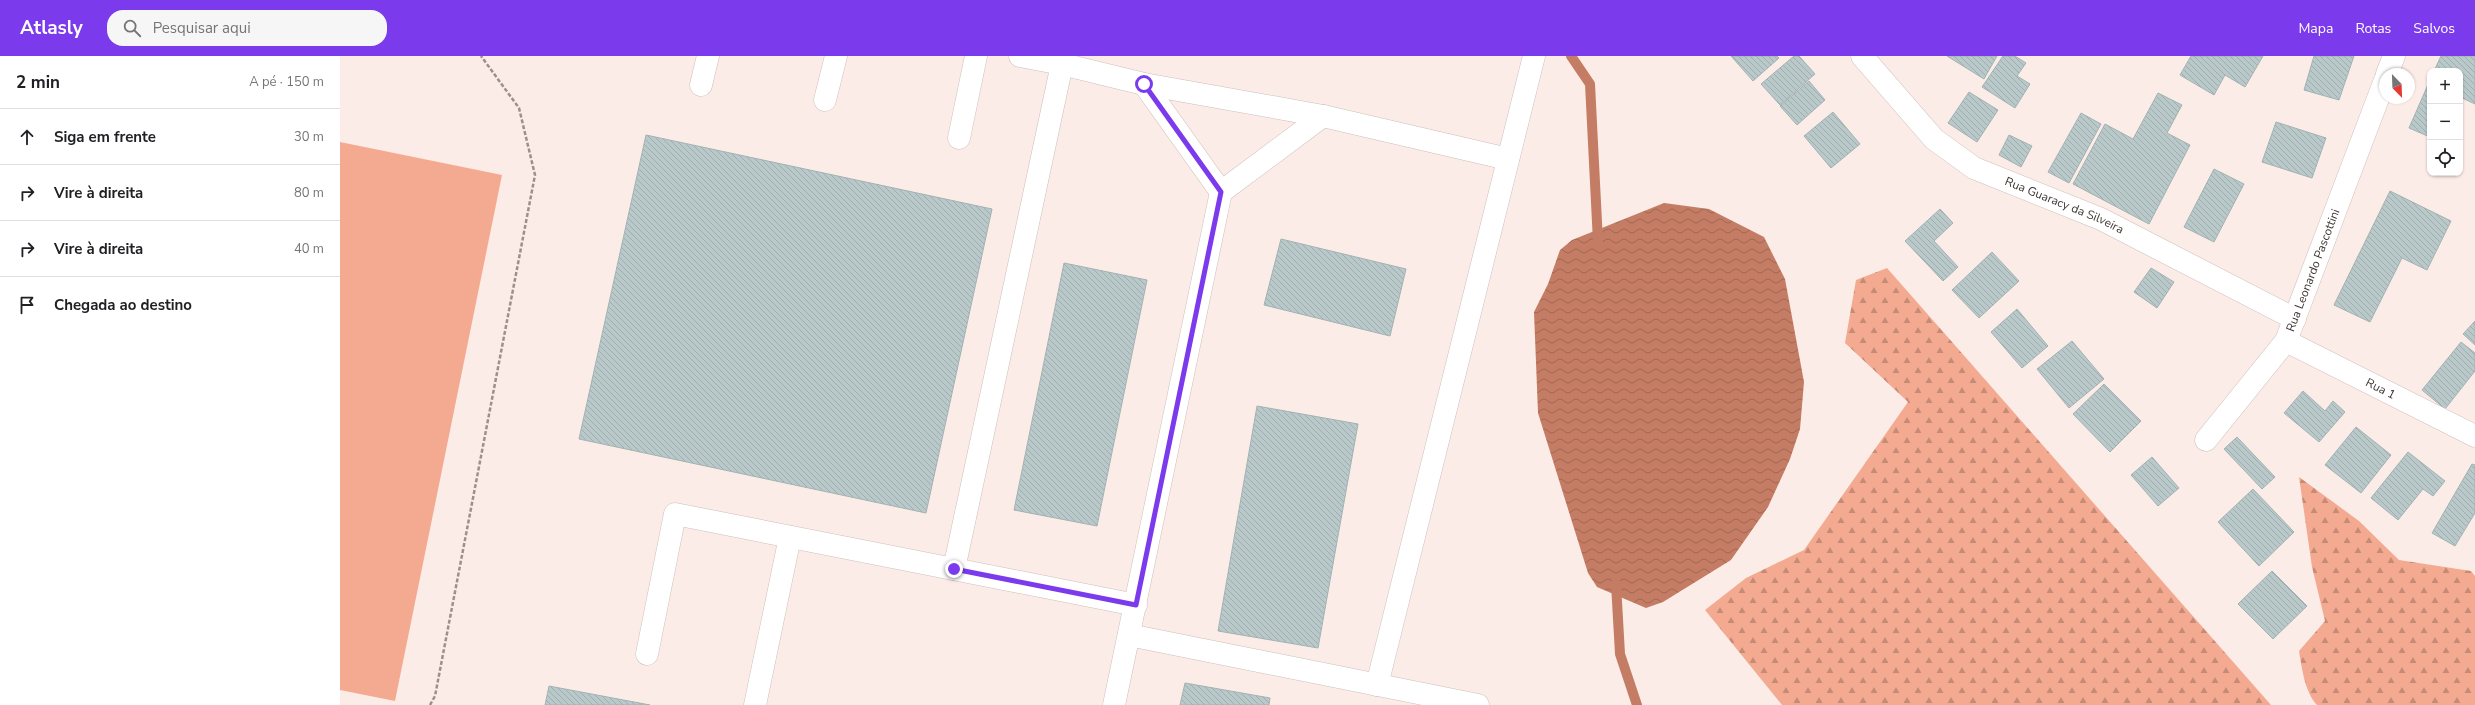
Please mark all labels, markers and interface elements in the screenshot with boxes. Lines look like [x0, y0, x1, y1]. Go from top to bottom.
search box [107, 10, 387, 46]
text: Atlasly [20, 15, 83, 41]
icon: search [121, 17, 143, 39]
text: Pesquisar aqui [153, 18, 251, 38]
text: Mapa [2298, 19, 2333, 38]
text: Rotas [2355, 19, 2391, 38]
text: Salvos [2413, 19, 2455, 38]
north arrow [2379, 68, 2415, 104]
map controls [2427, 68, 2463, 176]
button: + [2427, 68, 2463, 104]
text: 2 min [16, 71, 60, 94]
text: A pé · 150 m [249, 73, 324, 91]
route start [1135, 75, 1153, 93]
button: − [2427, 104, 2463, 140]
icon: ahead [16, 126, 38, 148]
text: Siga em frente [54, 127, 156, 147]
text: 30 m [294, 128, 324, 146]
button: locate [2427, 140, 2463, 176]
street label: Rua Guaracy da Silveira [2003, 173, 2127, 237]
icon: right [16, 182, 38, 204]
text: Vire à direita [54, 183, 143, 203]
text: 80 m [294, 184, 324, 202]
street label: Rua Leonardo Pascottini [2282, 206, 2343, 334]
icon: right [16, 238, 38, 260]
text: Vire à direita [54, 239, 143, 259]
text: 40 m [294, 240, 324, 258]
icon: arrive [16, 294, 38, 316]
text: Chegada ao destino [54, 295, 192, 315]
street label: Rua 1 [2363, 374, 2398, 403]
route end [945, 560, 963, 578]

